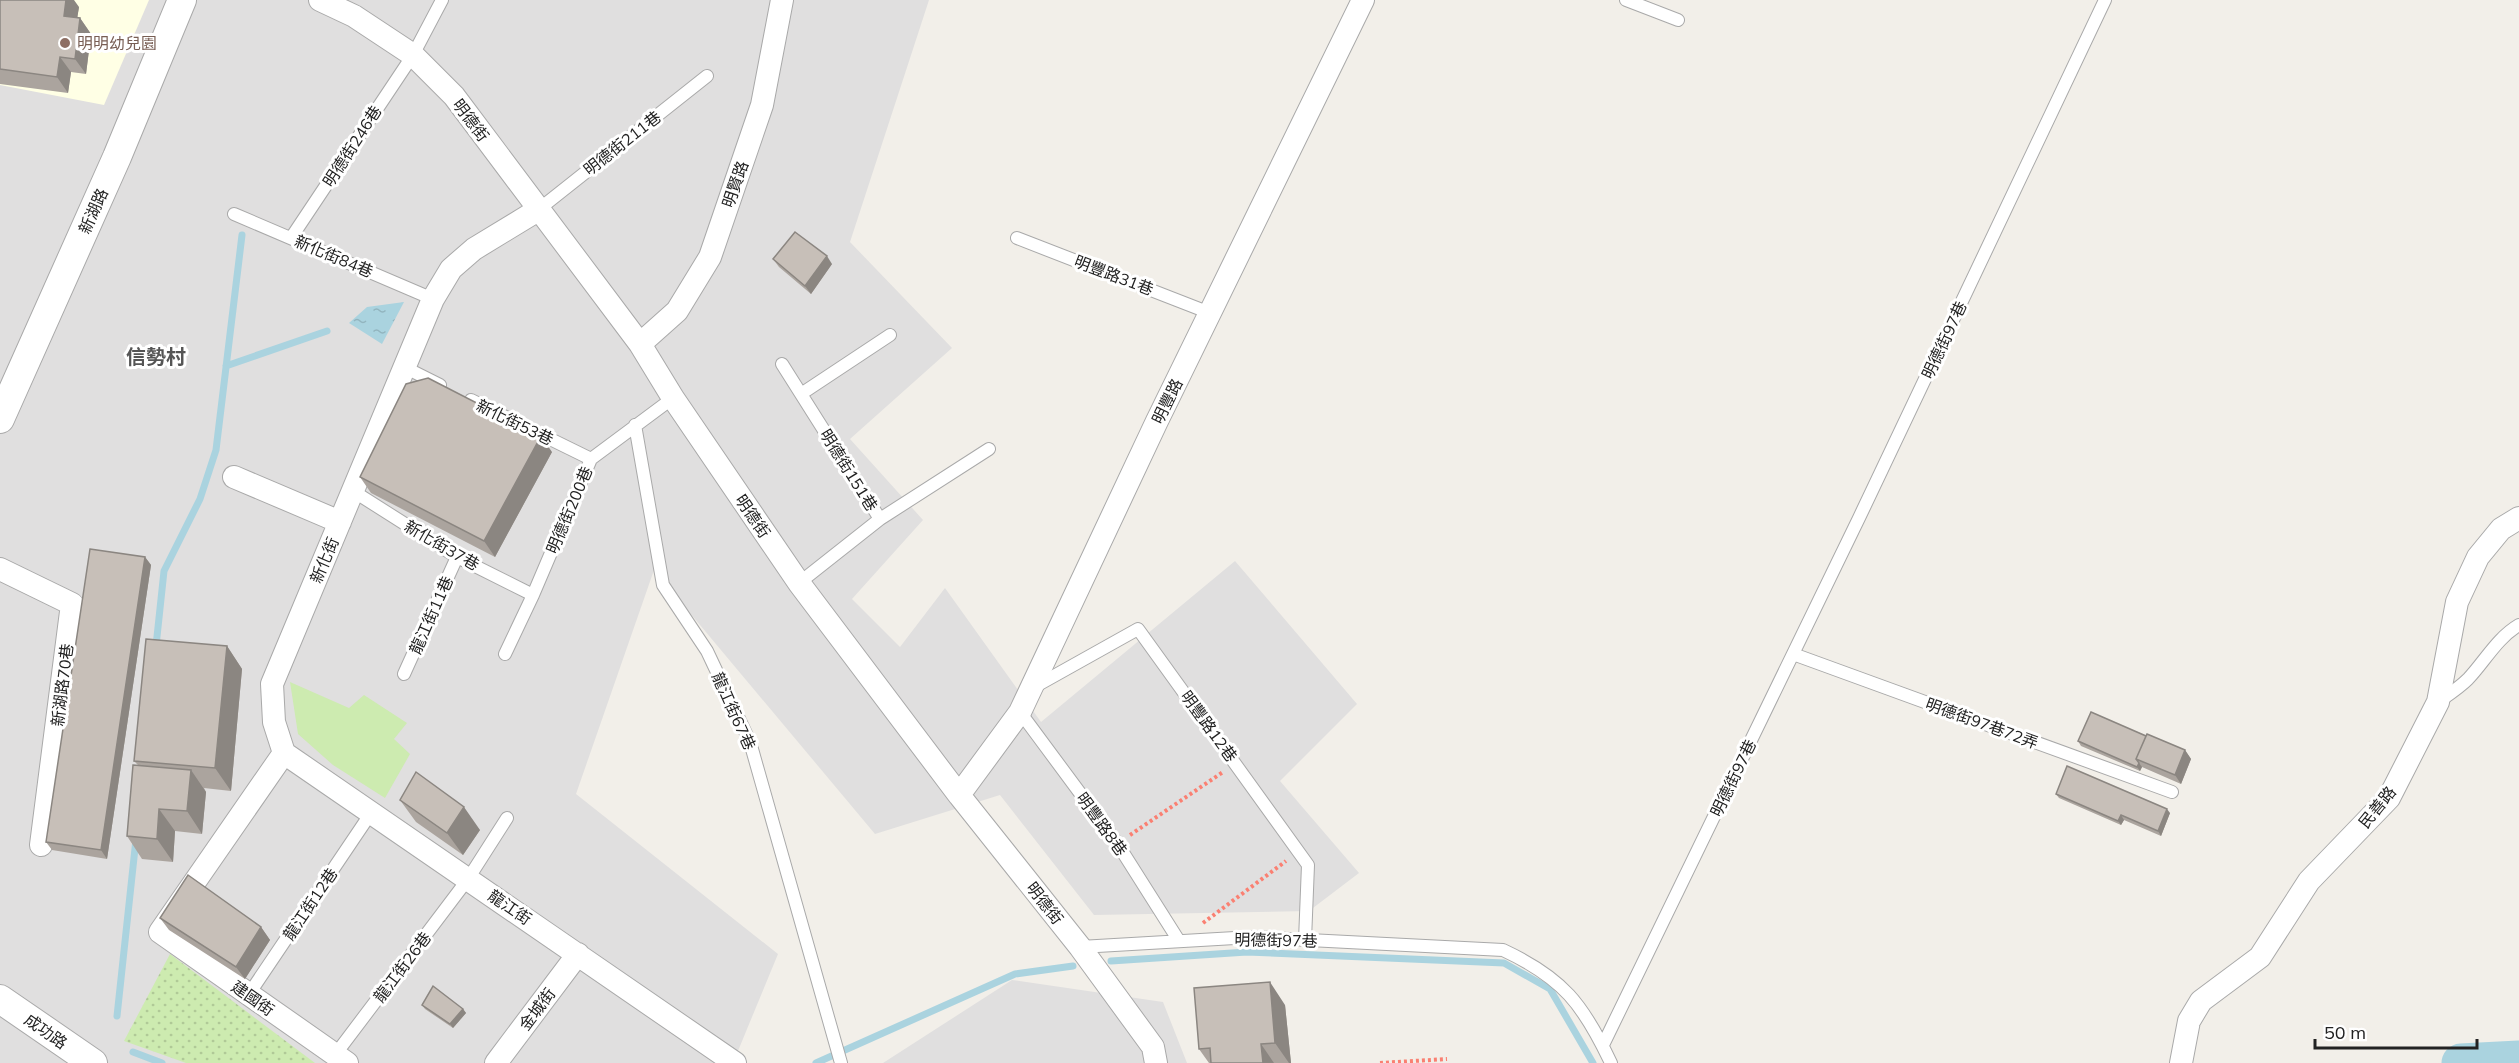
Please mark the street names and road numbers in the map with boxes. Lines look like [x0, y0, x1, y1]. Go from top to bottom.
street label: 明德街 [449, 95, 493, 145]
street label: 明德街246巷 [318, 102, 386, 190]
street label: 明德街211巷 [579, 107, 665, 179]
street label: 明賢路 [718, 158, 752, 210]
street label: 新湖路 [74, 185, 112, 237]
street label: 新化街84巷 [292, 231, 376, 281]
street label: 明豐路31巷 [1072, 251, 1156, 299]
street label: 明德街97巷 [1917, 298, 1971, 382]
street label: 明豐路 [1147, 375, 1187, 427]
street label: 新化街53巷 [473, 395, 557, 449]
street label: 明德街151巷 [816, 425, 882, 515]
street label: 明德街200巷 [542, 463, 596, 557]
street label: 明德街 [731, 491, 775, 541]
street label: 新化街37巷 [401, 516, 483, 574]
street label: 新化街 [305, 534, 343, 586]
street label: 龍江街11巷 [405, 573, 457, 657]
street label: 新湖路70巷 [47, 642, 77, 728]
street label: 龍江街67巷 [708, 669, 760, 753]
street label: 明豐路12巷 [1176, 686, 1242, 766]
street label: 明德街97巷72弄 [1923, 693, 2041, 753]
street label: 明德街97巷 [1706, 736, 1760, 820]
street label: 民善路 [2354, 782, 2400, 832]
street label: 明豐路8巷 [1072, 788, 1132, 860]
street label: 龍江街12巷 [278, 864, 342, 944]
street label: 明德街 [1022, 878, 1068, 928]
street label: 龍江街 [485, 885, 535, 929]
street label: 龍江街26巷 [369, 928, 435, 1006]
street label: 明德街97巷 [1234, 929, 1318, 951]
street label: 建國街 [228, 976, 278, 1020]
street label: 金城街 [515, 984, 559, 1034]
street label: 成功路 [21, 1009, 71, 1053]

